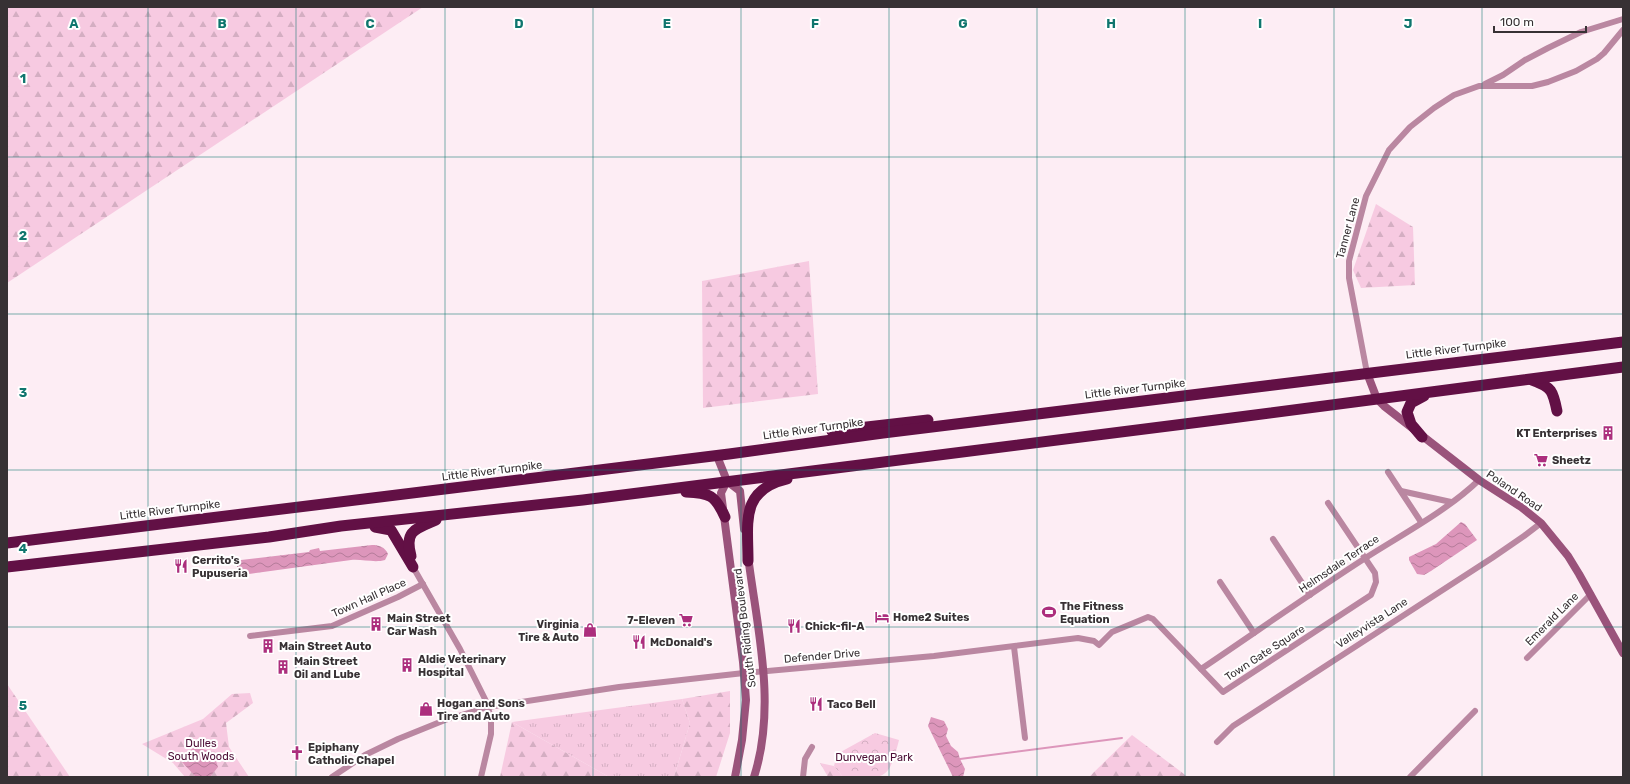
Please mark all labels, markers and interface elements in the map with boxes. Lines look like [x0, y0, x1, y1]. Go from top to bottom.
scale bar [1494, 8, 1586, 34]
text: 100 m [1500, 15, 1534, 29]
text: A [69, 16, 79, 31]
text: B [217, 16, 227, 31]
text: C [365, 16, 375, 31]
text: D [514, 16, 524, 31]
text: E [663, 16, 671, 31]
text: F [811, 16, 819, 31]
text: G [958, 16, 968, 31]
text: H [1106, 16, 1116, 31]
text: I [1258, 16, 1262, 31]
text: J [1404, 16, 1412, 31]
text: 1 [20, 71, 26, 86]
street label: Tanner Lane [1334, 196, 1362, 260]
text: 2 [19, 228, 27, 243]
street label: Little River Turnpike [1405, 336, 1507, 362]
street label: Little River Turnpike [1084, 376, 1186, 402]
text: 3 [19, 385, 28, 400]
street label: Little River Turnpike [762, 416, 864, 442]
building icon: KT Enterprises [1600, 425, 1616, 441]
place label: KT Enterprises [1516, 427, 1597, 440]
supermarket icon: Sheetz [1533, 452, 1549, 468]
place label: Sheetz [1552, 454, 1591, 467]
street label: Little River Turnpike [441, 458, 543, 484]
street label: Poland Road [1484, 468, 1544, 514]
street label: Little River Turnpike [119, 497, 221, 523]
street label: Helmsdale Terrace [1296, 532, 1382, 596]
text: 4 [19, 541, 28, 556]
place label: Cerrito's Pupuseria [192, 554, 248, 580]
restaurant icon: Cerrito's Pupuseria [173, 558, 189, 574]
street label: South Riding Boulevard [731, 568, 759, 688]
street label: Town Hall Place [330, 576, 408, 620]
street label: Emerald Lane [1523, 590, 1581, 648]
street label: Valleyvista Lane [1334, 595, 1410, 651]
place label: The Fitness Equation [1060, 600, 1124, 626]
sports icon: The Fitness Equation [1041, 604, 1057, 620]
hotel icon: Home2 Suites [874, 609, 890, 625]
place label: Home2 Suites [893, 611, 969, 624]
place label: Main Street Car Wash [387, 612, 451, 638]
supermarket icon: 7-Eleven [678, 612, 694, 628]
place label: 7-Eleven [627, 614, 675, 627]
building icon: Main Street Car Wash [368, 616, 384, 632]
place label: Virginia Tire & Auto [518, 618, 579, 644]
restaurant icon: Chick-fil-A [786, 618, 802, 634]
place label: Chick-fil-A [805, 620, 864, 633]
shop icon: Virginia Tire & Auto [582, 622, 598, 638]
street label: Town Gate Square [1223, 622, 1307, 684]
restaurant icon: McDonald's [631, 634, 647, 650]
place label: McDonald's [650, 636, 712, 649]
building icon: Main Street Auto [260, 638, 276, 654]
place label: Main Street Auto [279, 640, 372, 653]
street label: Defender Drive [783, 646, 861, 666]
place label: Aldie Veterinary Hospital [418, 653, 507, 679]
place label: Main Street Oil and Lube [294, 655, 361, 681]
building icon: Aldie Veterinary Hospital [399, 657, 415, 673]
building icon: Main Street Oil and Lube [275, 659, 291, 675]
restaurant icon: Taco Bell [808, 696, 824, 712]
place label: Hogan and Sons Tire and Auto [437, 697, 525, 723]
text: 5 [19, 698, 27, 713]
place label: Taco Bell [827, 698, 876, 711]
shop icon: Hogan and Sons Tire and Auto [418, 701, 434, 717]
park label: Dulles South Woods [168, 737, 235, 763]
place label: Epiphany Catholic Chapel [308, 741, 394, 767]
church icon: Epiphany Catholic Chapel [289, 745, 305, 761]
park label: Dunvegan Park [835, 751, 913, 764]

